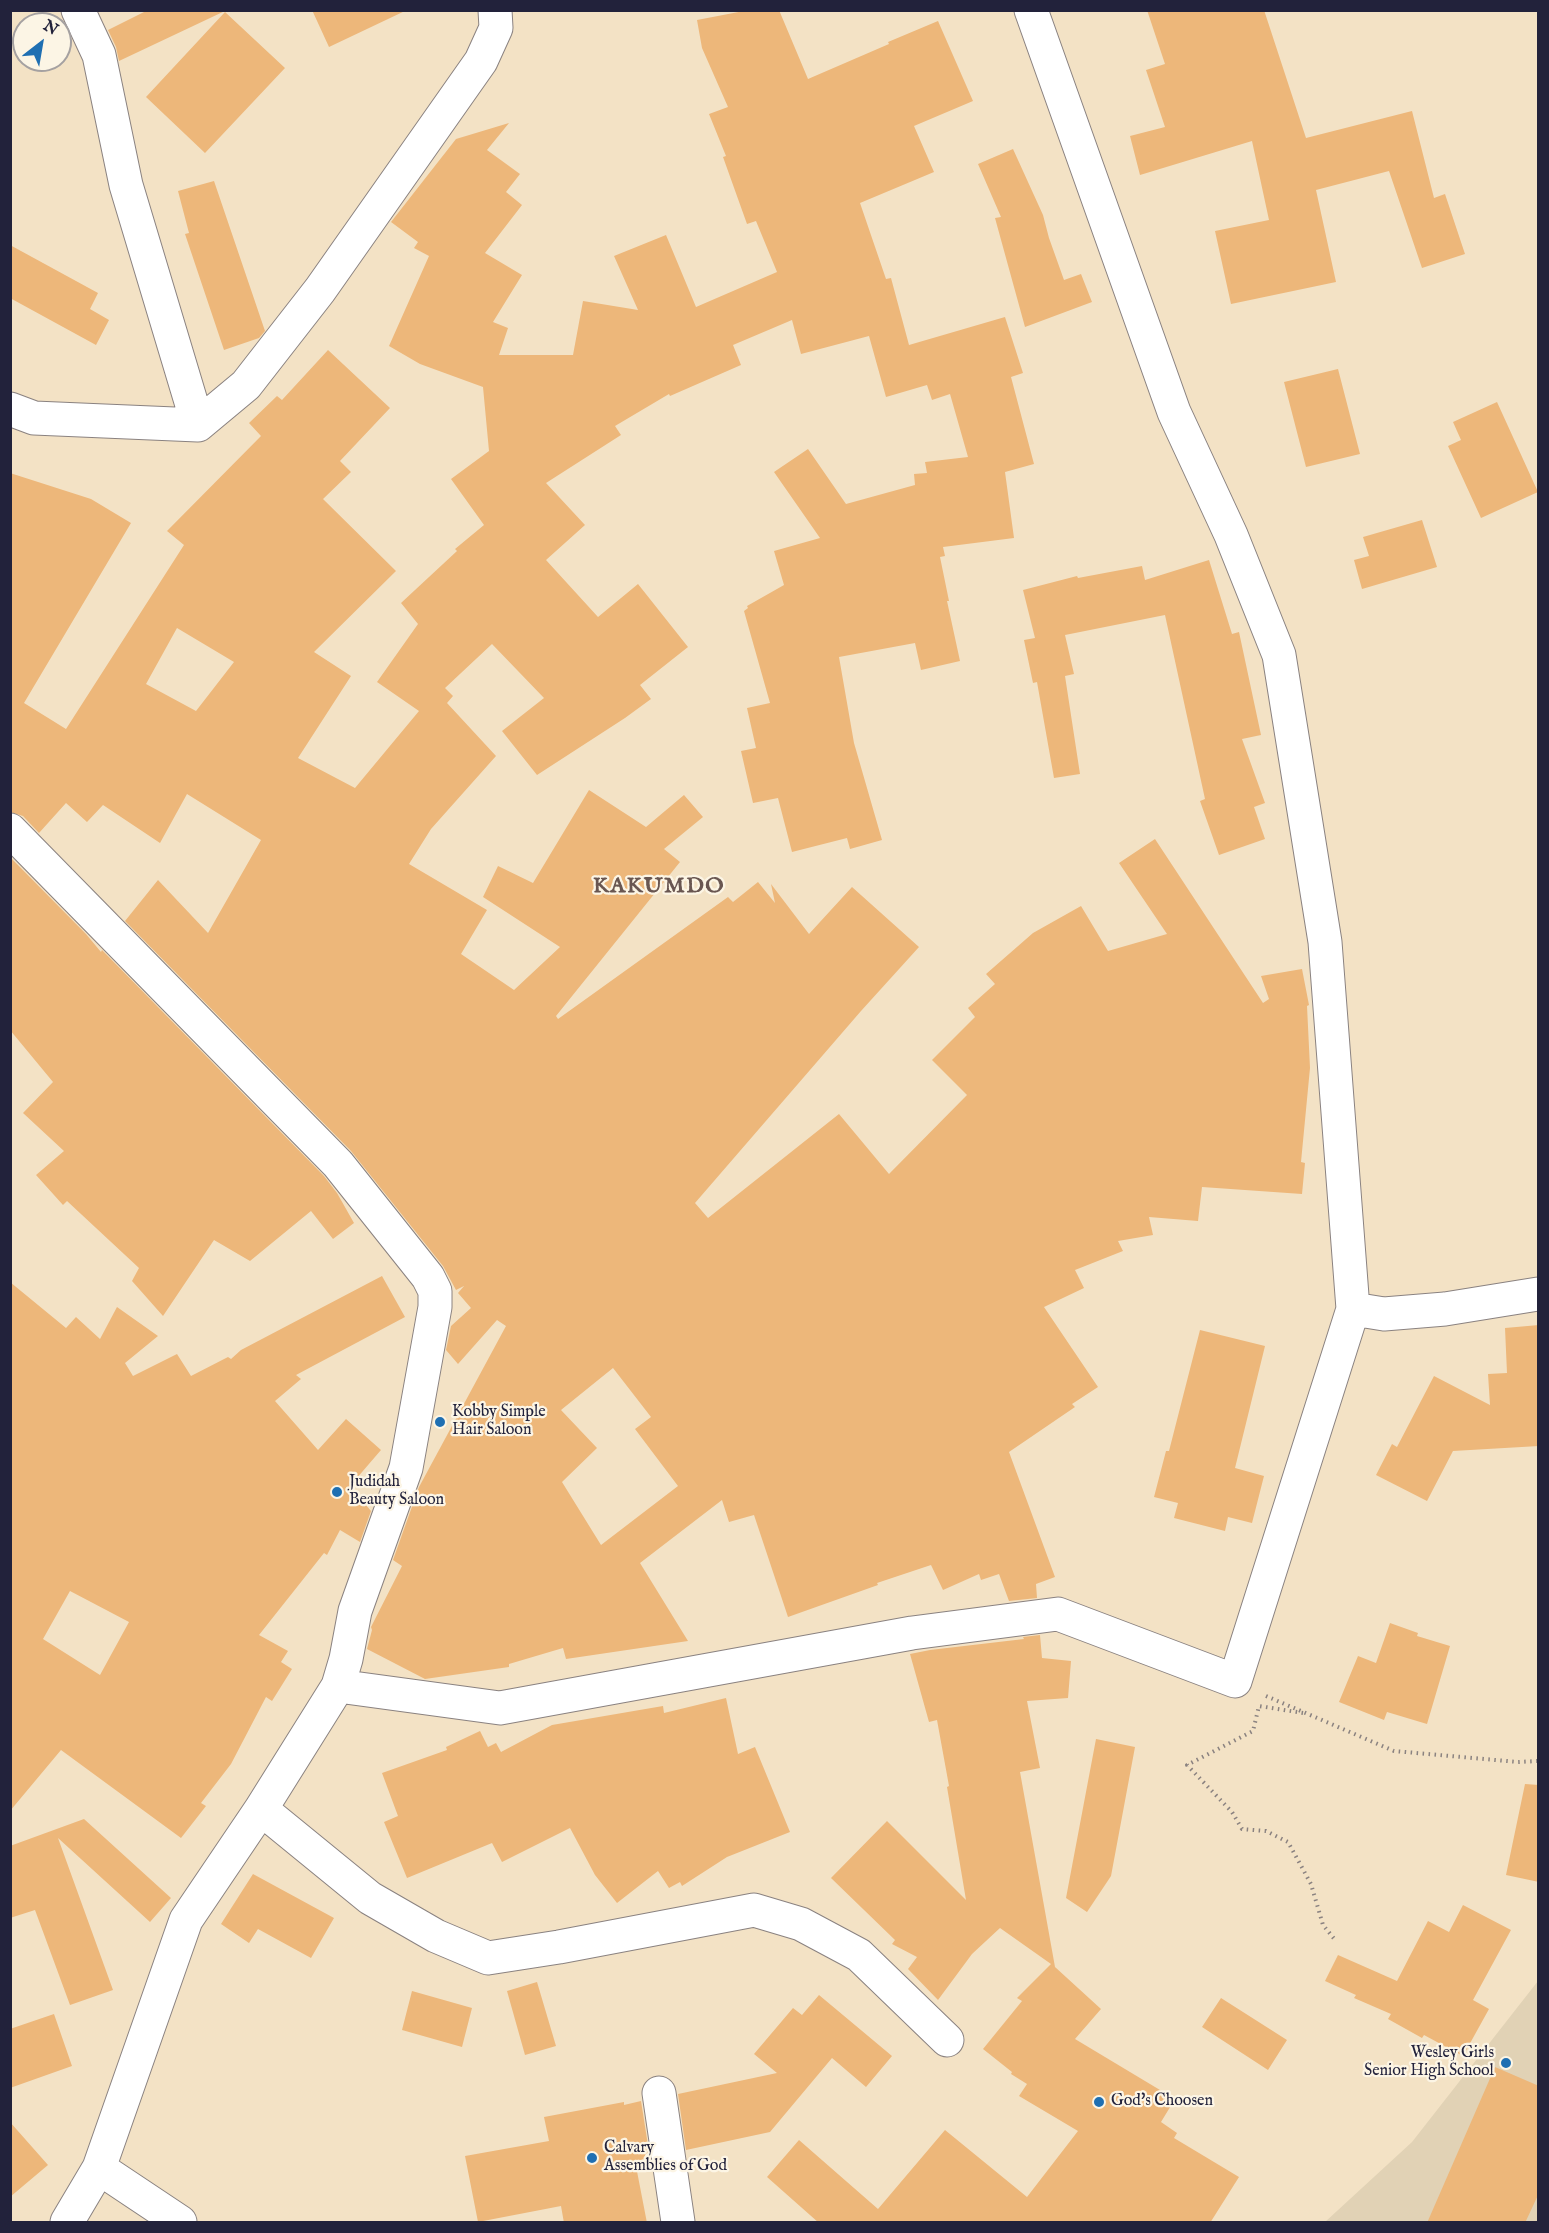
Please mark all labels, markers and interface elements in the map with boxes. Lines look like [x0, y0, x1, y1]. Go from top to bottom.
north arrow [12, 12, 72, 72]
text: N [39, 16, 61, 40]
district label: KAKUMDO [593, 874, 725, 900]
place label: Kobby Simple Hair Saloon [452, 1403, 546, 1441]
marker: Kobby Simple Hair Saloon [433, 1415, 447, 1429]
place label: Judidah Beauty Saloon [349, 1473, 444, 1511]
marker: Judidah Beauty Saloon [330, 1485, 344, 1499]
place label: Wesley Girls Senior High School [1364, 2044, 1494, 2082]
marker: Wesley Girls Senior High School [1499, 2056, 1513, 2070]
place label: God's Choosen [1111, 2092, 1213, 2112]
marker: God's Choosen [1092, 2095, 1106, 2109]
place label: Calvary Assemblies of God [604, 2139, 727, 2177]
marker: Calvary Assemblies of God [585, 2151, 599, 2165]

